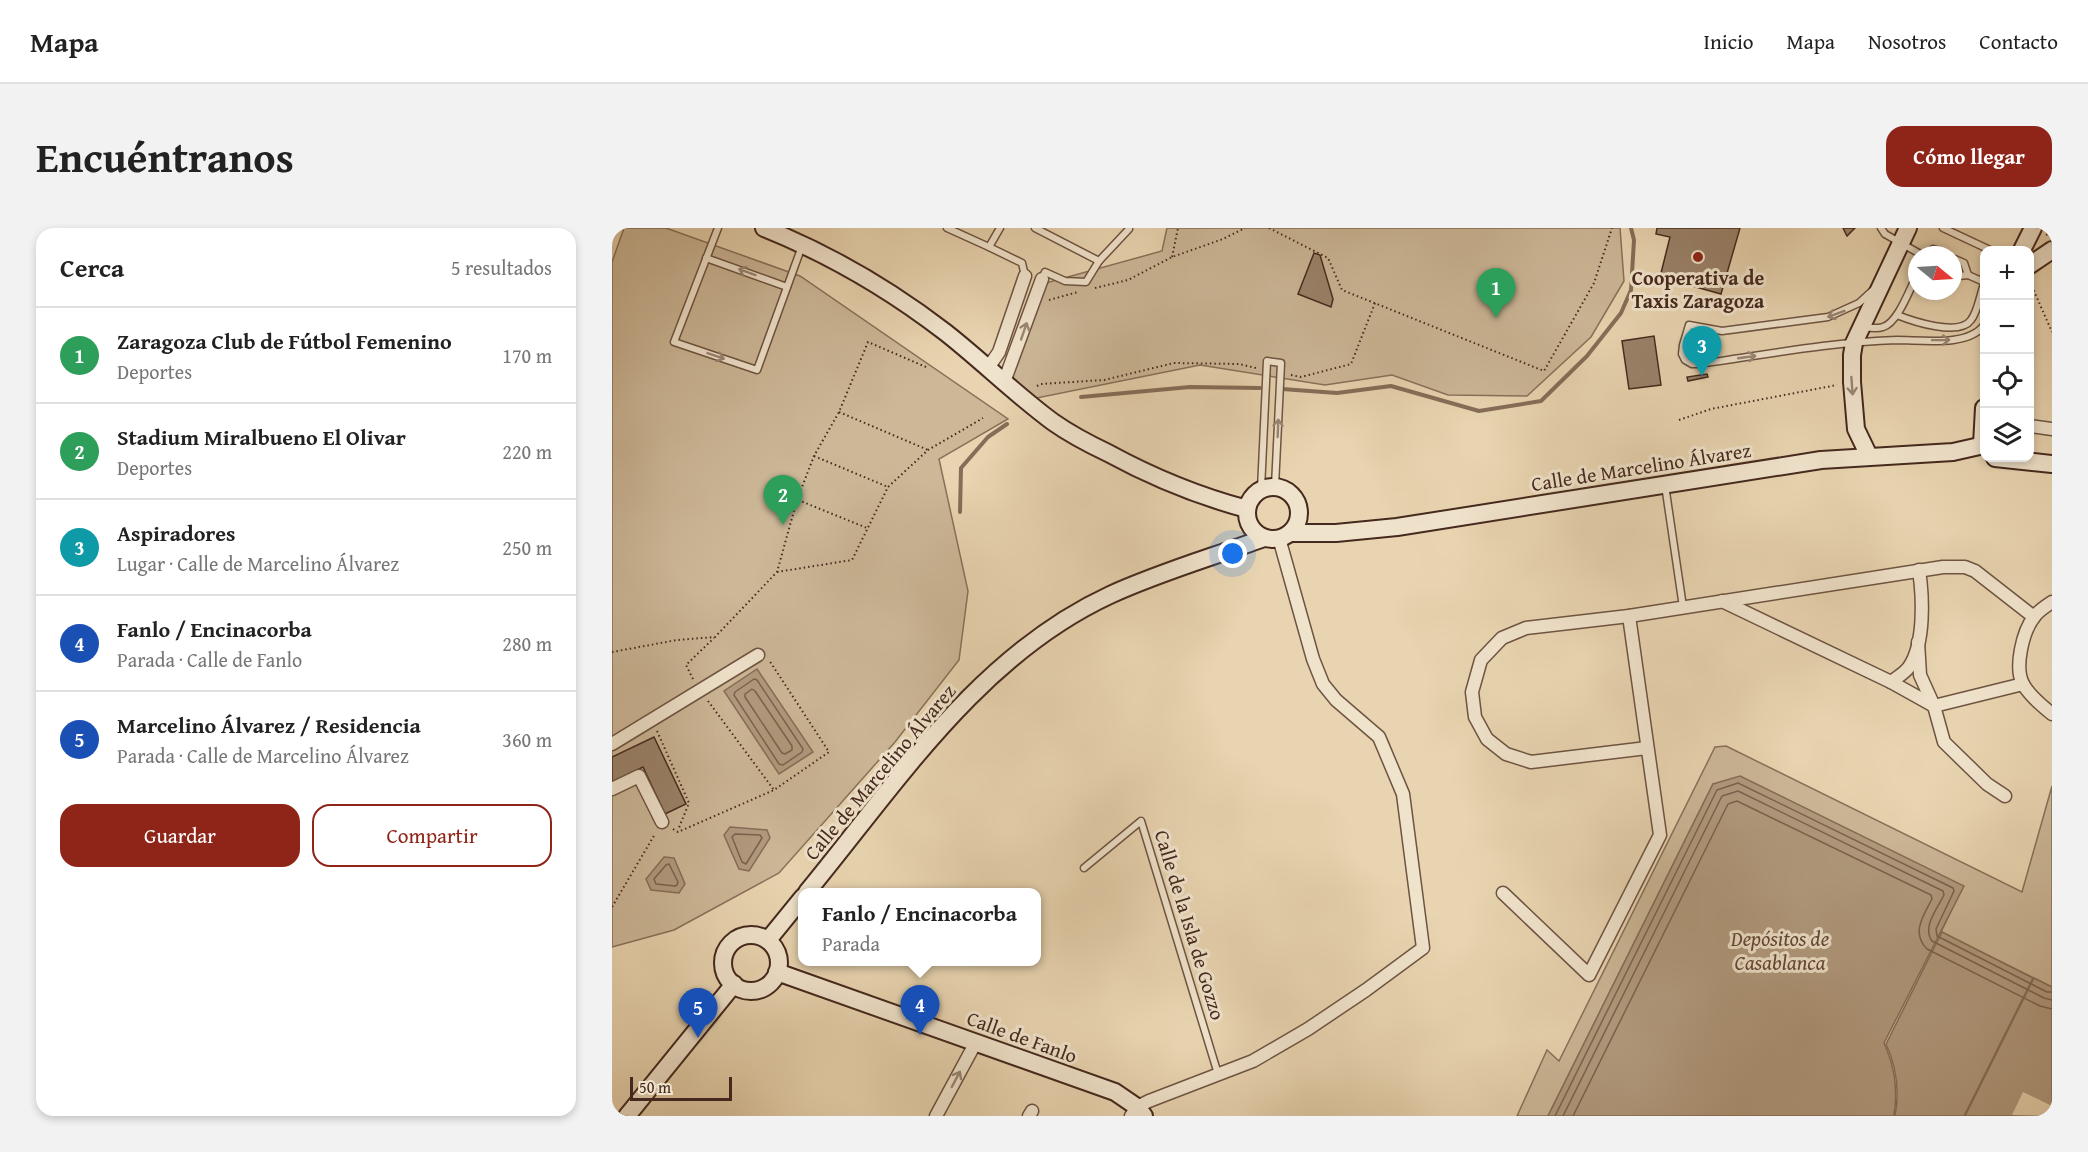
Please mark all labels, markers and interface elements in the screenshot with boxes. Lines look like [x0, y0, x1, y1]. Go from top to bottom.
text: Mapa [30, 21, 99, 62]
text: Inicio [1704, 26, 1754, 57]
text: Mapa [1787, 26, 1835, 57]
text: Nosotros [1868, 26, 1946, 57]
text: Contacto [1979, 26, 2058, 57]
text: Encuéntranos [36, 126, 294, 187]
button: Cómo llegar [1886, 126, 2052, 187]
north arrow [1908, 246, 1962, 300]
map controls [1980, 246, 2034, 462]
button: + [1980, 246, 2034, 300]
text: Cerca [60, 248, 124, 287]
marker: Cooperativa de Taxis Zaragoza [1691, 250, 1705, 264]
text: 5 resultados [451, 253, 552, 282]
place label: Cooperativa de Taxis Zaragoza [1632, 263, 1765, 315]
one-way arrow [738, 266, 756, 277]
pin: 1 [1476, 268, 1516, 318]
button: − [1980, 300, 2034, 354]
one-way arrow [1827, 309, 1846, 320]
one-way arrow [1019, 322, 1030, 341]
text: Zaragoza Club de Fútbol Femenino [117, 325, 452, 357]
pin: 3 [1682, 326, 1722, 376]
one-way arrow [1930, 334, 1950, 345]
text: 1 [74, 341, 85, 370]
text: 170 m [502, 341, 552, 370]
one-way arrow [706, 351, 725, 362]
one-way arrow [1737, 352, 1756, 363]
button: locate [1980, 354, 2034, 408]
text: Deportes [117, 357, 192, 386]
one-way arrow [1847, 376, 1858, 396]
button: layers [1980, 408, 2034, 462]
one-way arrow [1272, 418, 1283, 438]
text: Stadium Miralbueno El Olivar [117, 421, 406, 453]
street label: Calle de Marcelino Álvarez [1529, 435, 1753, 498]
text: 2 [74, 437, 85, 466]
text: 220 m [502, 437, 552, 466]
text: Deportes [117, 453, 192, 482]
pin: 2 [764, 476, 802, 525]
text: Aspiradores [117, 517, 235, 549]
text: 3 [74, 533, 85, 562]
text: 250 m [502, 533, 552, 562]
your location [1218, 539, 1247, 568]
text: Lugar · Calle de Marcelino Álvarez [117, 549, 399, 578]
text: Fanlo / Encinacorba [117, 613, 312, 645]
text: 4 [74, 629, 85, 658]
text: 280 m [502, 629, 552, 658]
text: Parada · Calle de Fanlo [117, 645, 302, 674]
street label: Calle de Marcelino Álvarez [797, 677, 962, 866]
text: Marcelino Álvarez / Residencia [117, 709, 421, 741]
text: 5 [74, 725, 85, 754]
text: 360 m [502, 725, 552, 754]
text: Parada · Calle de Marcelino Álvarez [117, 741, 409, 770]
button: Guardar [60, 804, 300, 867]
button: Compartir [312, 804, 552, 867]
street label: Calle de la Isla de Gozzo [1148, 826, 1233, 1023]
popup [798, 888, 1041, 966]
text: Fanlo / Encinacorba [822, 897, 1017, 929]
water label: Depósitos de Casablanca [1730, 923, 1829, 978]
text: Parada [822, 929, 880, 958]
pin: 4 [900, 986, 940, 1035]
pin: 5 [678, 988, 718, 1038]
street label: Calle de Fanlo [963, 1003, 1081, 1070]
one-way arrow [950, 1071, 962, 1088]
scale bar [630, 1074, 732, 1102]
text: 50 m [639, 1075, 671, 1099]

